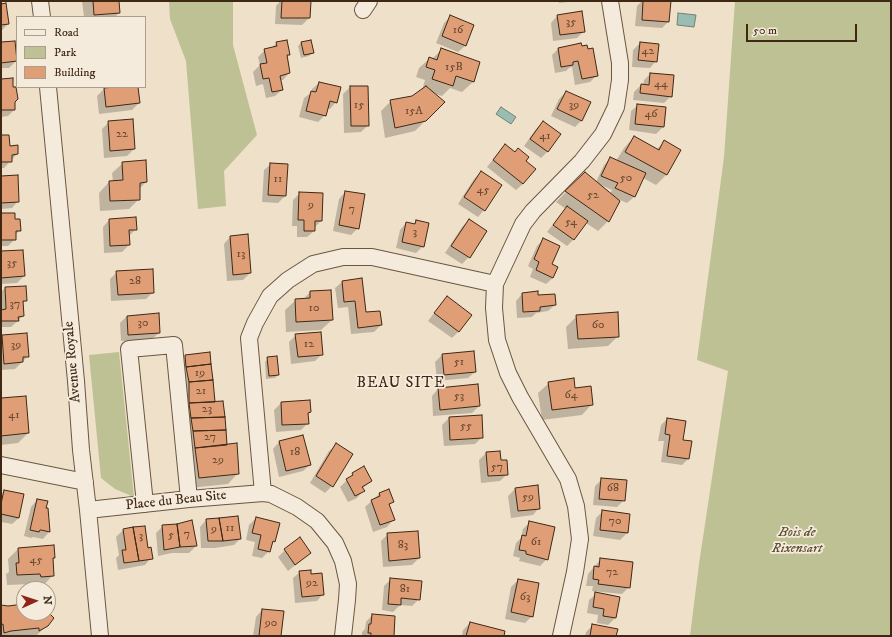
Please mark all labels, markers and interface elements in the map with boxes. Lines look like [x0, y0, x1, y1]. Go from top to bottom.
legend [16, 16, 146, 88]
house number: 35 [566, 16, 576, 30]
scale bar [748, 16, 859, 42]
text: 50 m [753, 23, 777, 38]
house number: 16 [453, 24, 463, 38]
text: Road [54, 25, 79, 40]
text: Park [54, 45, 76, 60]
house number: 42 [642, 45, 654, 59]
house number: 15B [445, 61, 463, 75]
text: Building [54, 65, 95, 80]
house number: 44 [654, 78, 668, 92]
house number: 15 [354, 99, 364, 113]
house number: 39 [569, 99, 579, 113]
house number: 15A [405, 105, 423, 119]
house number: 46 [644, 108, 658, 122]
house number: 22 [116, 128, 128, 142]
house number: 41 [539, 130, 551, 144]
house number: 50 [620, 172, 632, 186]
house number: 11 [274, 173, 282, 187]
house number: 45 [477, 184, 489, 198]
house number: 52 [587, 189, 599, 203]
house number: 9 [308, 199, 314, 213]
house number: 7 [349, 203, 355, 217]
house number: 54 [565, 216, 577, 230]
house number: 3 [413, 226, 417, 240]
house number: 13 [237, 248, 245, 262]
house number: 35 [7, 257, 17, 271]
house number: 28 [129, 275, 141, 289]
house number: 37 [10, 298, 20, 312]
house number: 10 [309, 302, 319, 316]
house number: 30 [138, 317, 148, 331]
house number: 60 [592, 319, 604, 333]
street label: Avenue Royale [61, 320, 85, 404]
house number: 12 [304, 338, 314, 352]
house number: 39 [11, 339, 21, 353]
house number: 51 [454, 356, 464, 370]
house number: 19 [195, 367, 205, 381]
district label: BEAU SITE [356, 375, 446, 393]
house number: 21 [196, 385, 206, 399]
house number: 64 [564, 389, 578, 403]
house number: 53 [454, 390, 464, 404]
house number: 23 [202, 403, 212, 417]
house number: 41 [8, 409, 20, 423]
house number: 55 [460, 420, 472, 434]
house number: 27 [204, 431, 216, 445]
house number: 18 [290, 446, 300, 460]
house number: 29 [212, 454, 224, 468]
house number: 57 [491, 461, 503, 475]
house number: 68 [607, 482, 619, 496]
street label: Place du Beau Site [125, 487, 227, 515]
house number: 59 [522, 491, 534, 505]
house number: 70 [609, 515, 621, 529]
house number: 11 [226, 522, 234, 536]
house number: 9 [211, 523, 217, 537]
park label: Bois de Rixensart [772, 525, 822, 558]
house number: 7 [184, 528, 190, 542]
house number: 5 [168, 529, 174, 543]
house number: 3 [139, 530, 143, 544]
house number: 61 [531, 536, 541, 550]
house number: 83 [398, 539, 408, 553]
house number: 45 [30, 554, 42, 568]
house number: 72 [606, 566, 618, 580]
house number: 92 [306, 577, 318, 591]
north arrow [16, 581, 56, 621]
house number: 81 [400, 583, 410, 597]
house number: 63 [520, 591, 530, 605]
text: N [40, 596, 54, 605]
house number: 90 [265, 617, 277, 631]

